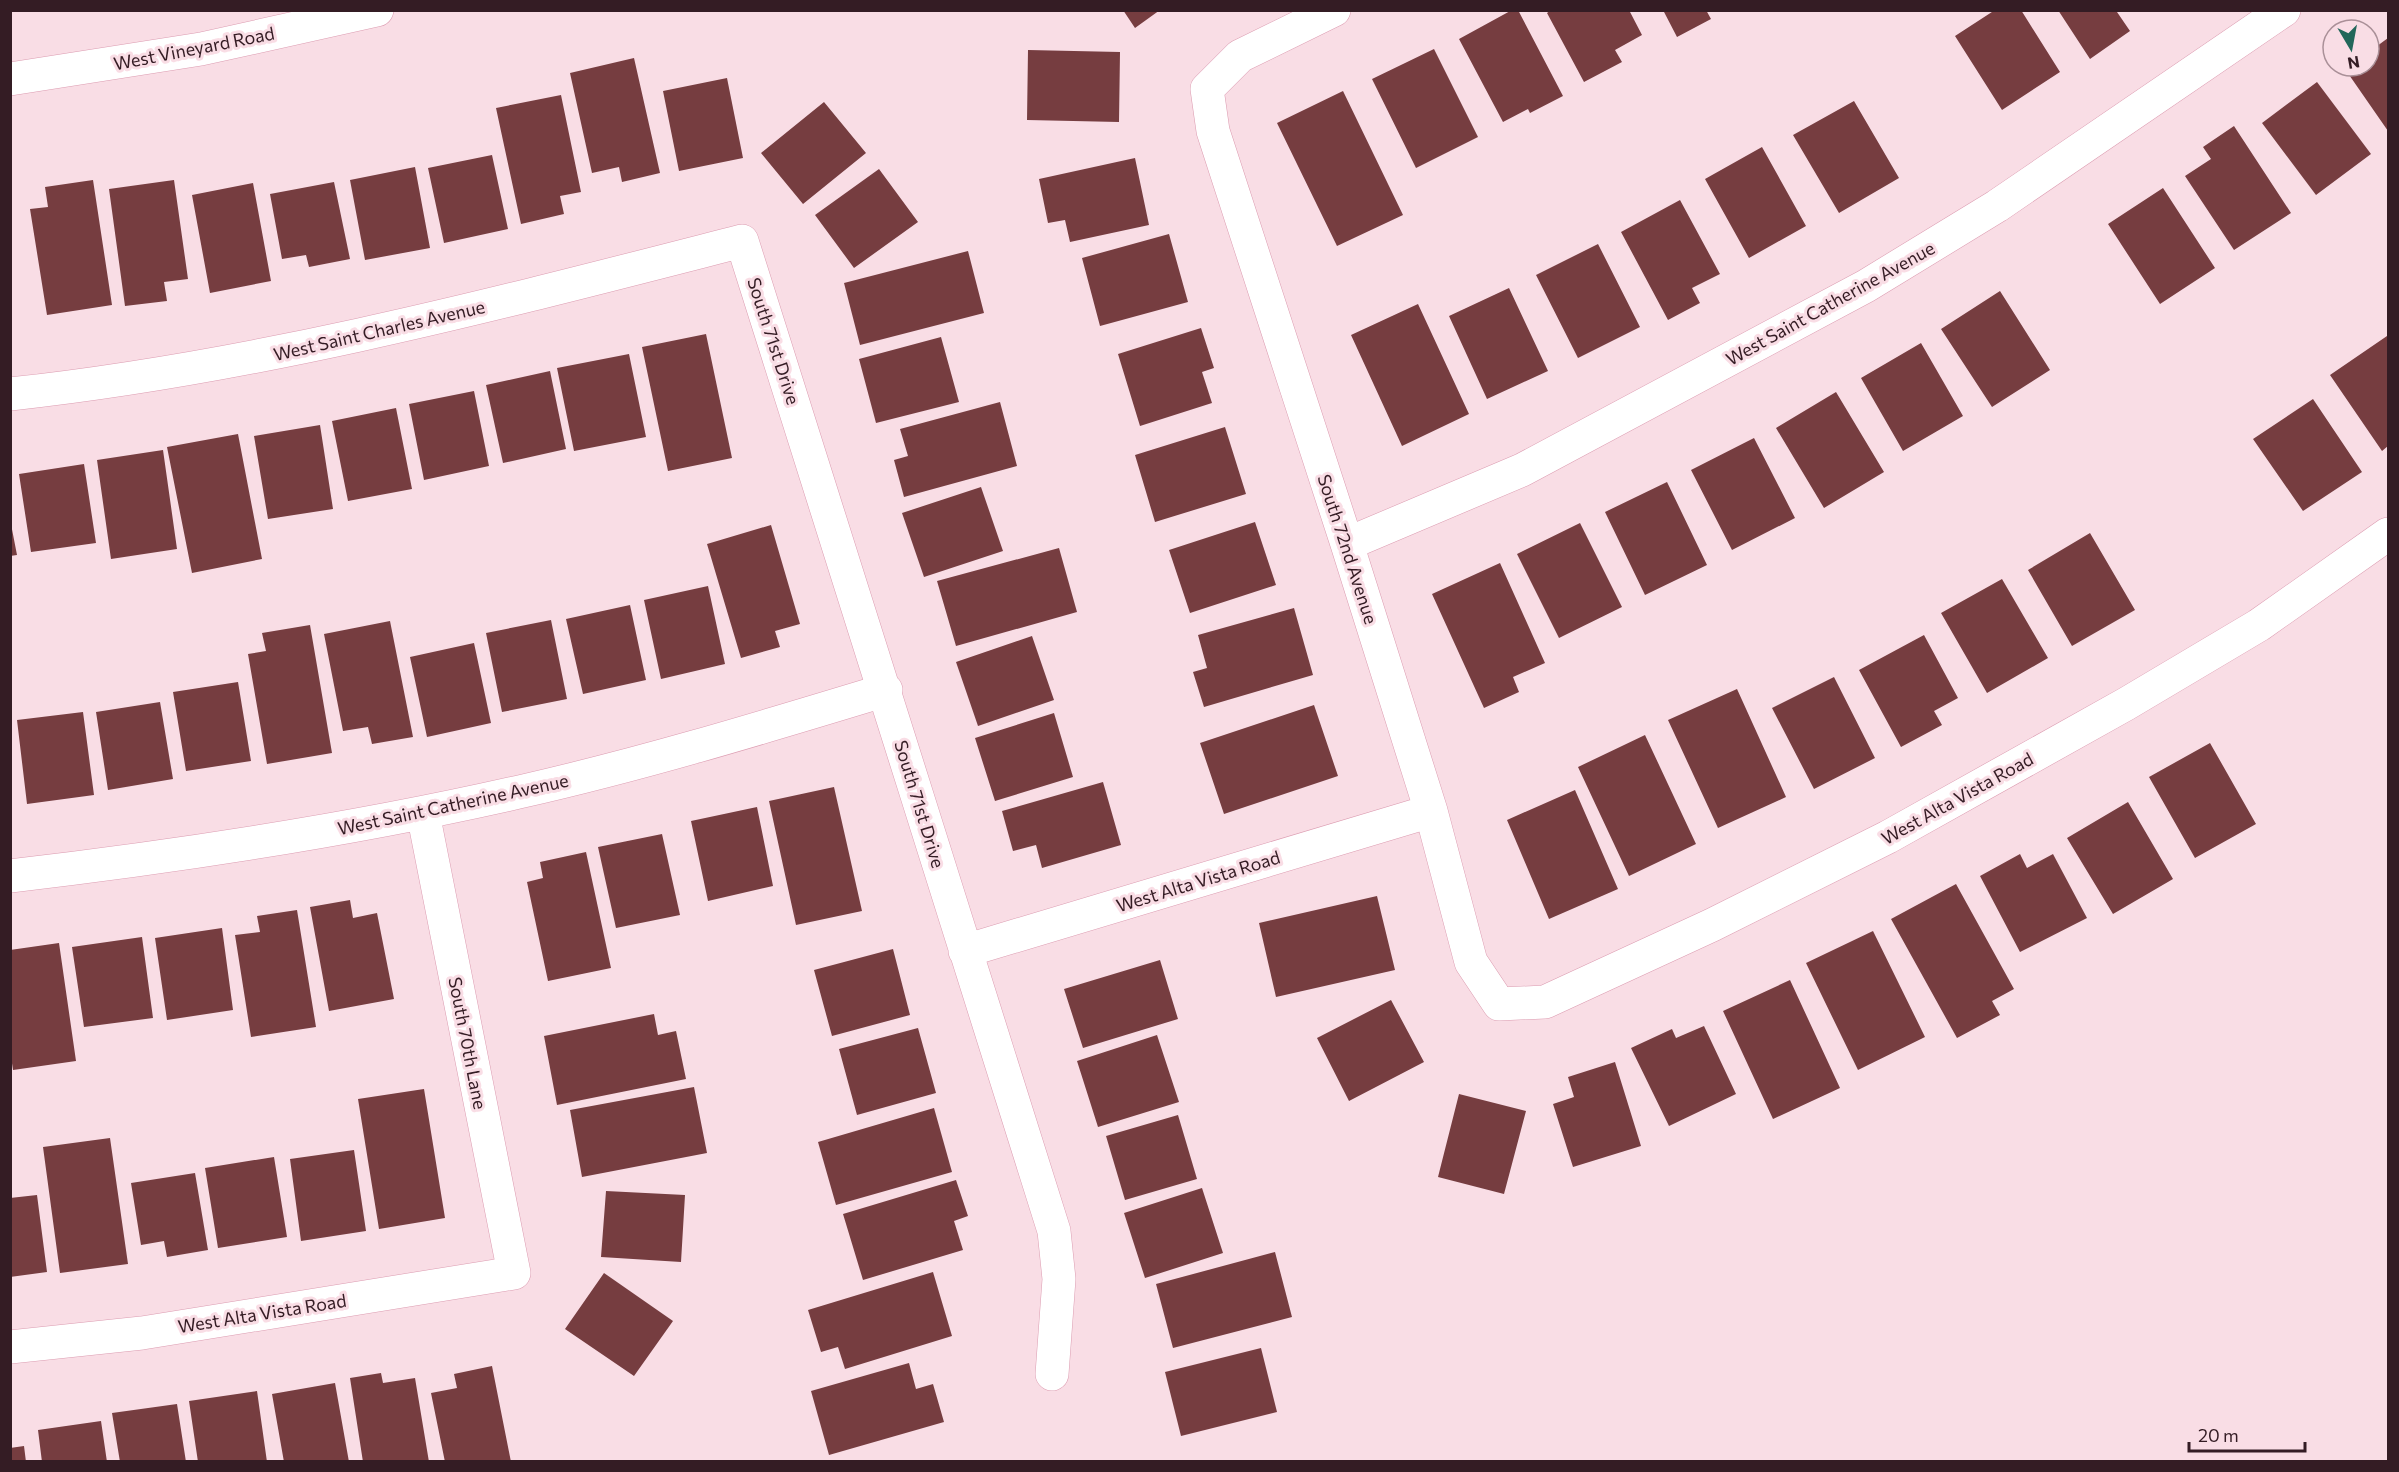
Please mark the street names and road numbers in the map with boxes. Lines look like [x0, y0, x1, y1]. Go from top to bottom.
street label: West Vineyard Road [112, 22, 276, 74]
street label: West Saint Catherine Avenue [1722, 236, 1938, 370]
street label: South 71st Drive [743, 275, 805, 407]
street label: West Saint Charles Avenue [271, 295, 487, 365]
street label: South 72nd Avenue [1313, 471, 1383, 627]
street label: South 71st Drive [890, 738, 950, 870]
street label: West Alta Vista Road [1877, 747, 2037, 849]
street label: West Saint Catherine Avenue [336, 769, 570, 839]
street label: West Alta Vista Road [1113, 846, 1283, 916]
street label: South 70th Lane [444, 975, 492, 1111]
street label: West Alta Vista Road [176, 1289, 348, 1337]

